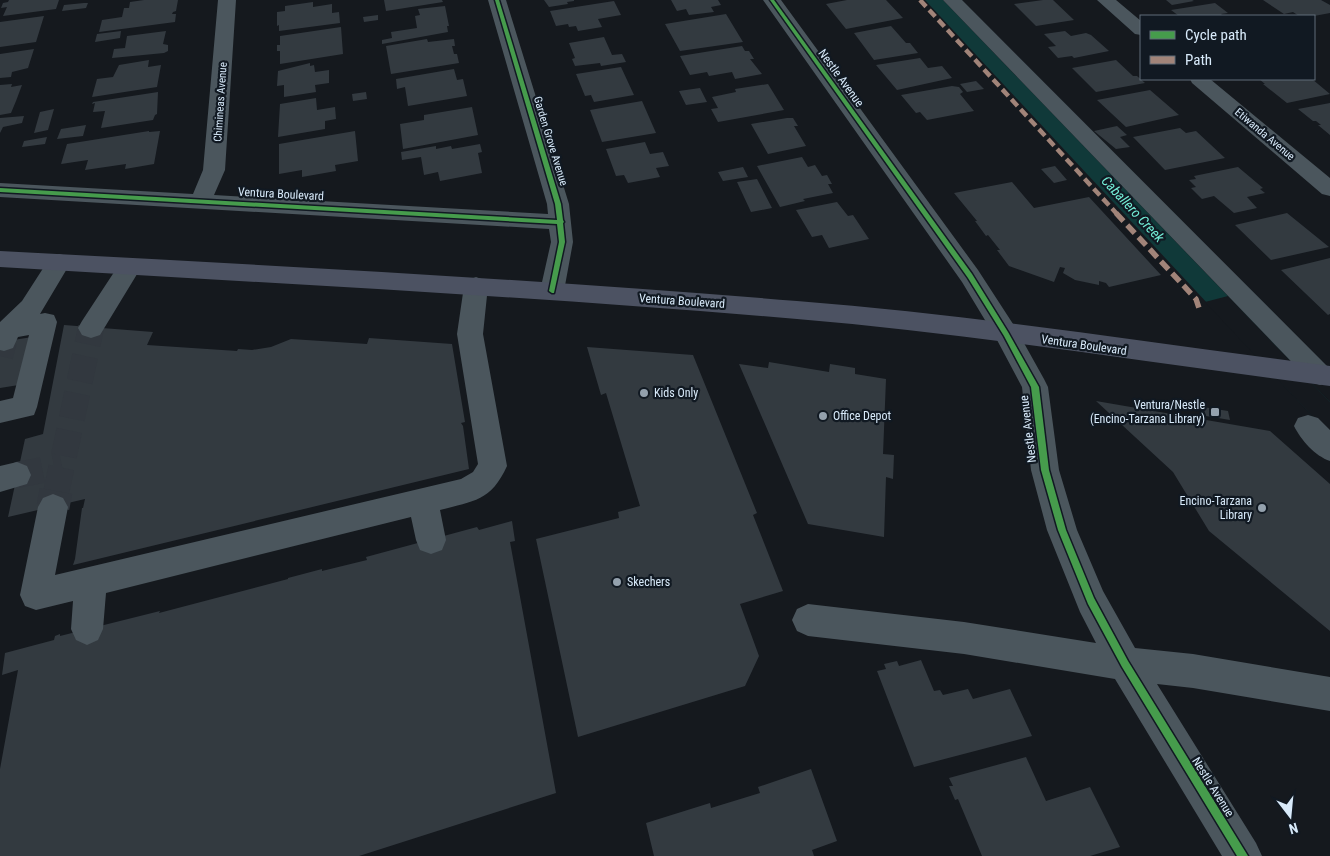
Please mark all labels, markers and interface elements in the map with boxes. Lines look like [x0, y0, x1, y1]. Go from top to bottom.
legend [1140, 15, 1315, 80]
text: Cycle path [1185, 26, 1247, 44]
street label: Nestle Avenue [815, 46, 867, 110]
text: Path [1185, 51, 1212, 69]
street label: Chimineas Avenue [211, 62, 230, 142]
street label: Garden Grove Avenue [531, 95, 570, 187]
street label: Etiwanda Avenue [1232, 106, 1297, 163]
water label: Caballero Creek [1098, 173, 1168, 246]
street label: Ventura Boulevard [238, 185, 324, 203]
street label: Ventura Boulevard [639, 291, 726, 311]
street label: Ventura Boulevard [1040, 332, 1128, 358]
place label: Kids Only [654, 386, 698, 400]
marker: Kids Only [638, 387, 650, 399]
street label: Nestle Avenue [1017, 394, 1039, 463]
place label: Ventura/Nestle (Encino-Tarzana Library) [1090, 398, 1205, 426]
marker: Ventura/Nestle (Encino-Tarzana Library) [1209, 406, 1221, 418]
place label: Office Depot [833, 409, 891, 423]
marker: Office Depot [817, 410, 829, 422]
place label: Encino-Tarzana Library [1180, 494, 1252, 522]
marker: Encino-Tarzana Library [1256, 502, 1268, 514]
place label: Skechers [627, 575, 670, 589]
marker: Skechers [611, 576, 623, 588]
street label: Nestle Avenue [1189, 755, 1237, 820]
north arrow [1265, 791, 1315, 841]
text: N [1287, 820, 1300, 837]

